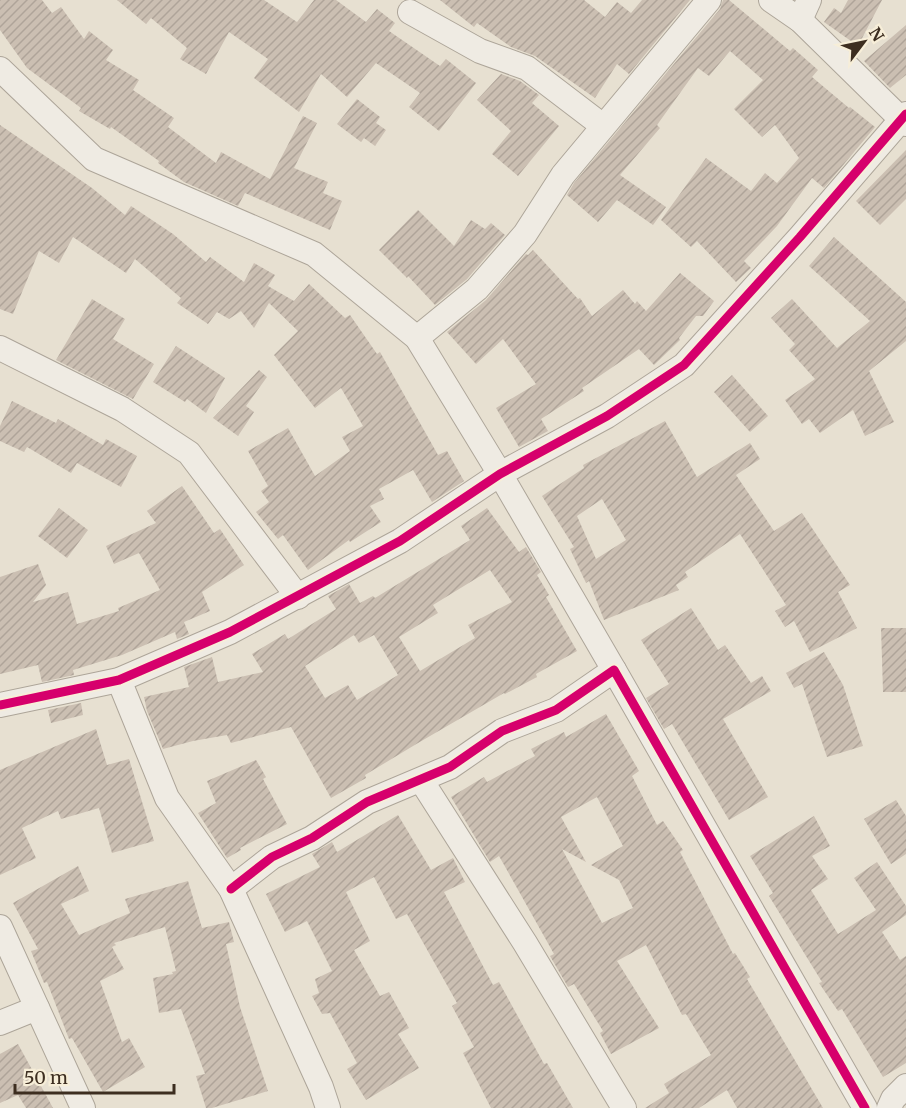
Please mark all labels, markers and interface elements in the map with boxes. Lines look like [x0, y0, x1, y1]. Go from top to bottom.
north arrow [834, 12, 894, 72]
text: N [865, 23, 889, 45]
scale bar [15, 1057, 174, 1095]
text: 50 m [24, 1066, 68, 1089]

